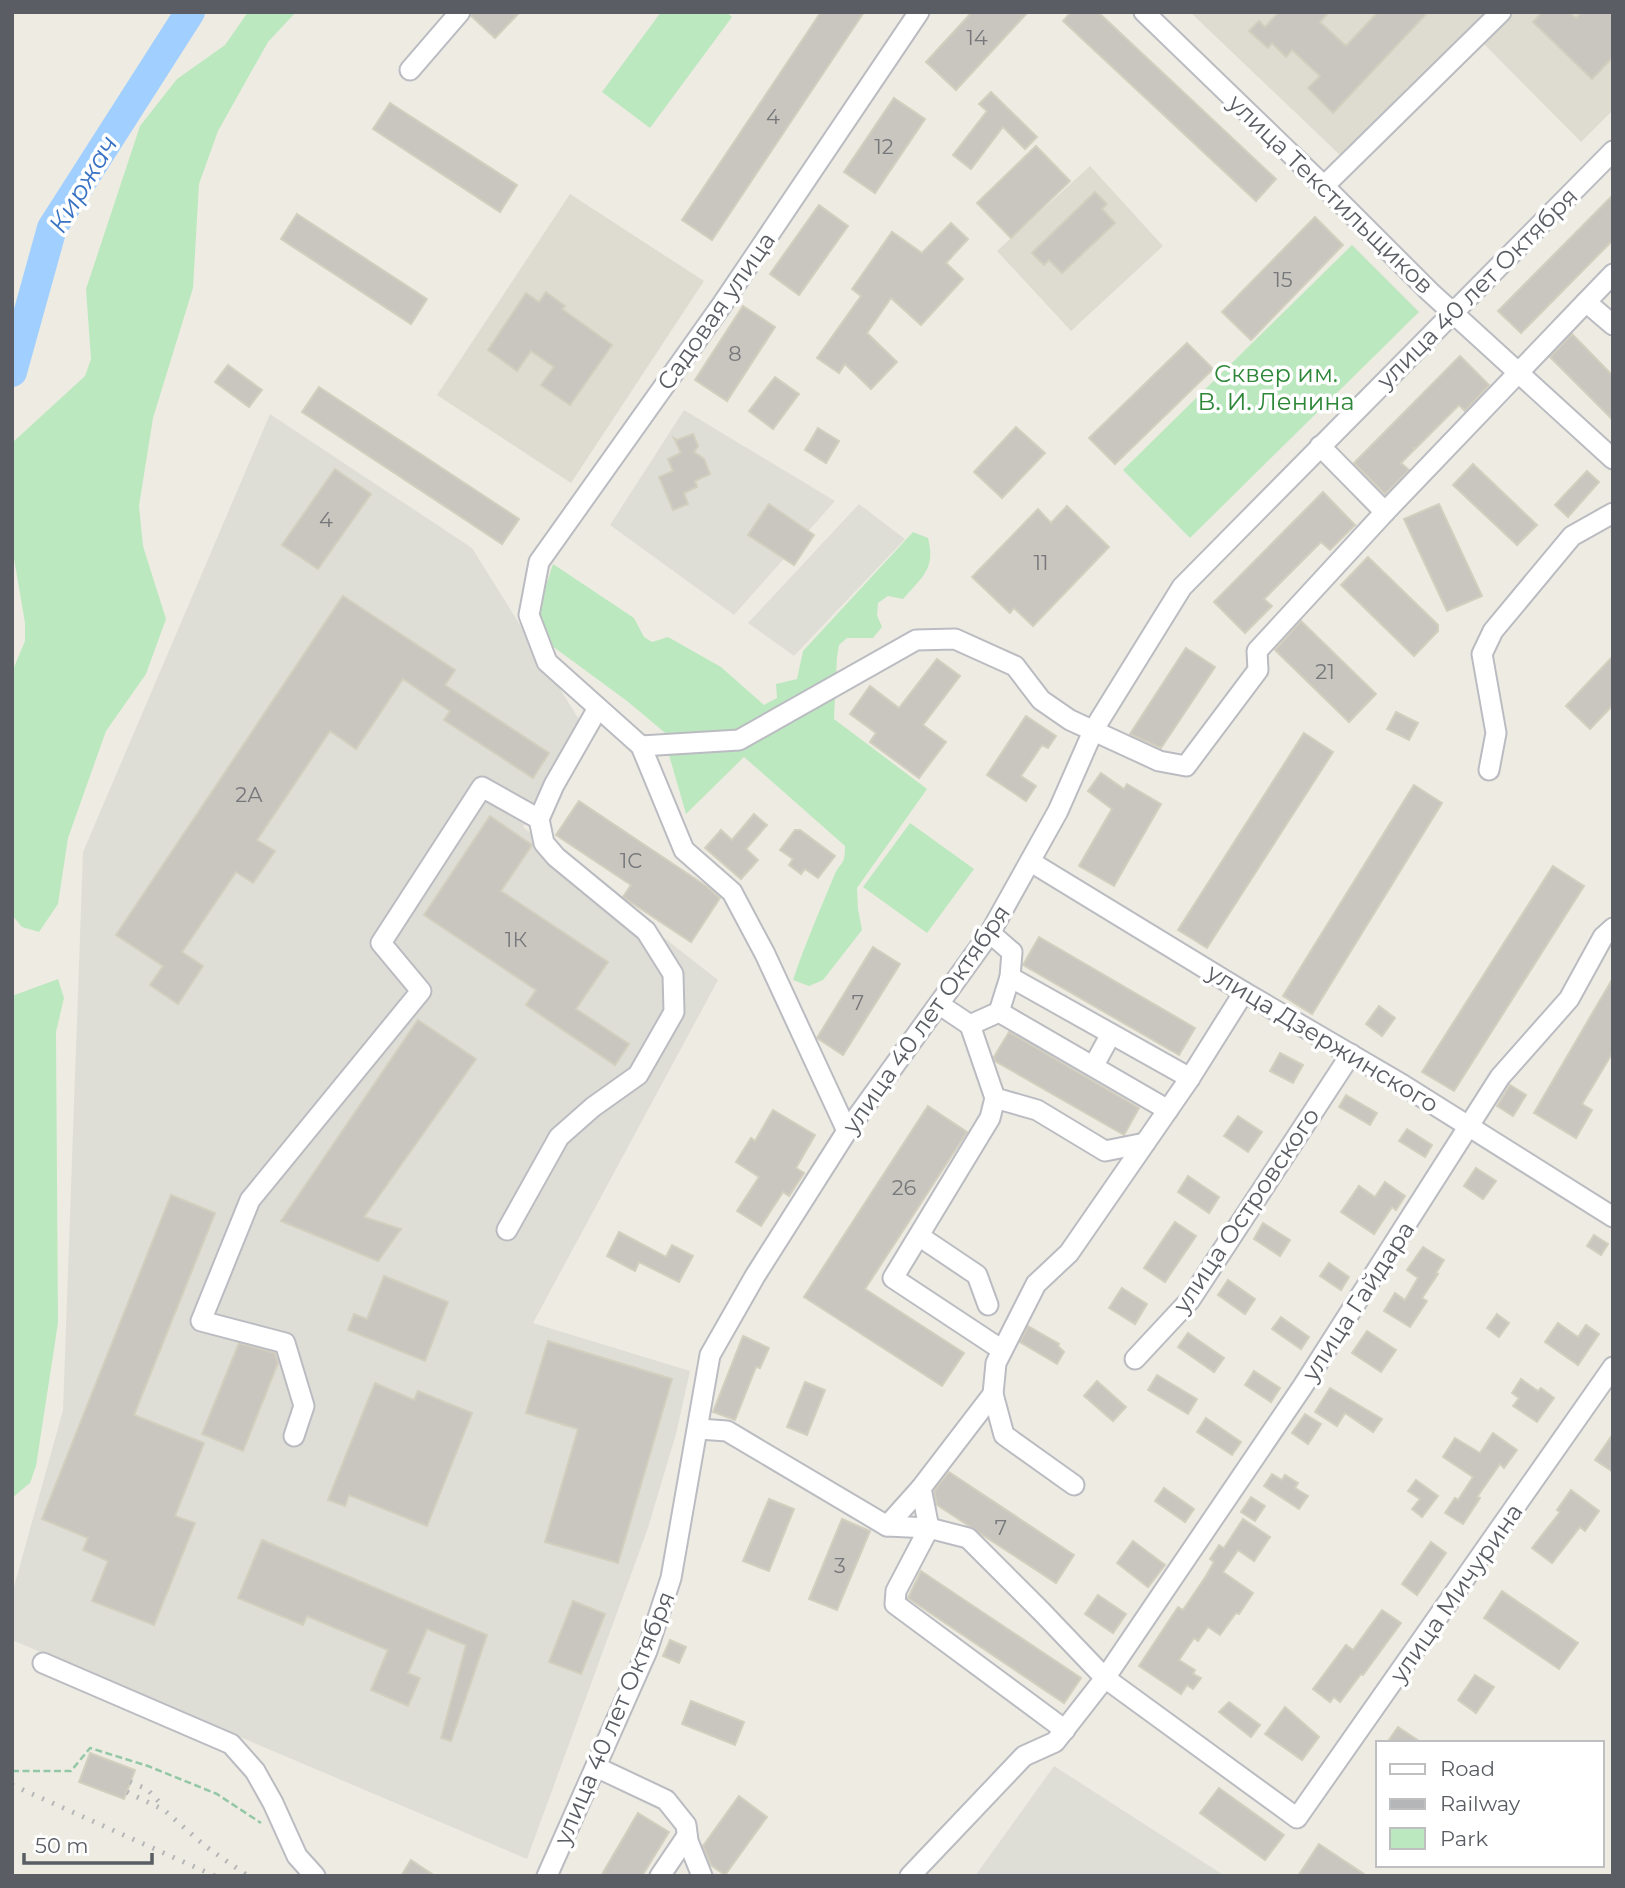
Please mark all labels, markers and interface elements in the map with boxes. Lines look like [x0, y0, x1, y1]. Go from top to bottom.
house number: 14 [966, 25, 988, 50]
street label: улица Текстильщиков [1222, 88, 1440, 300]
house number: 4 [766, 104, 780, 129]
water label: Киржач [41, 130, 125, 238]
house number: 12 [874, 134, 894, 159]
street label: улица 40 лет Октября [1370, 181, 1584, 395]
street label: Садовая улица [651, 226, 781, 396]
house number: 15 [1273, 267, 1293, 292]
house number: 8 [728, 341, 742, 366]
park label: Сквер им. В. И. Ленина [1197, 359, 1355, 416]
house number: 4 [319, 507, 333, 532]
house number: 11 [1033, 550, 1049, 575]
house number: 21 [1315, 659, 1335, 684]
house number: 2А [235, 782, 263, 807]
house number: 1С [620, 848, 642, 873]
street label: улица 40 лет Октября [835, 899, 1016, 1140]
house number: 1К [505, 927, 527, 952]
street label: улица Дзержинского [1201, 957, 1444, 1119]
house number: 7 [852, 990, 864, 1015]
street label: улица Островского [1166, 1102, 1325, 1319]
house number: 26 [892, 1175, 917, 1200]
street label: улица Гайдара [1295, 1216, 1420, 1387]
street label: улица Мичурина [1383, 1498, 1529, 1689]
house number: 7 [995, 1515, 1007, 1540]
house number: 3 [834, 1553, 846, 1578]
street label: улица 40 лет Октября [547, 1587, 681, 1850]
legend [1376, 1741, 1604, 1867]
text: Road [1440, 1756, 1495, 1781]
text: Railway [1440, 1791, 1521, 1816]
scale bar [24, 1822, 152, 1866]
text: Park [1440, 1826, 1488, 1851]
text: 50 m [35, 1833, 89, 1858]

